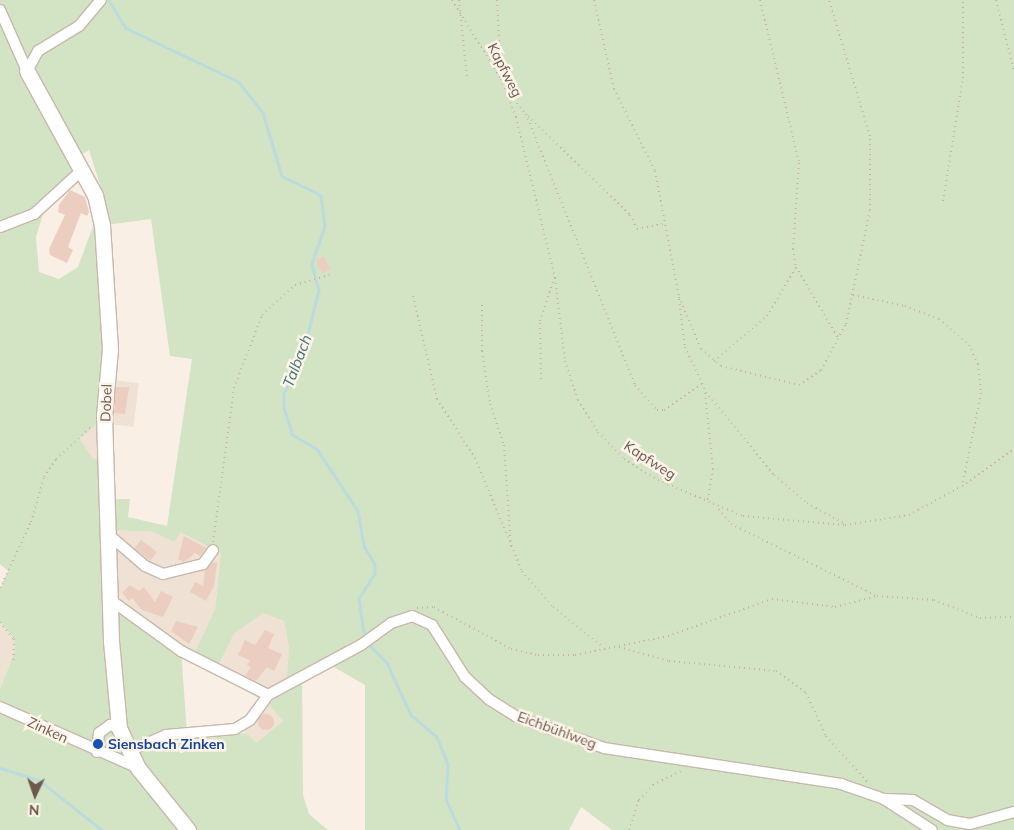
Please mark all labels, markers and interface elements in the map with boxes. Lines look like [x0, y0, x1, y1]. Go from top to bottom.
street label: Kapfweg [484, 40, 526, 100]
water label: Talbach [279, 332, 315, 390]
street label: Dobel [97, 384, 115, 422]
street label: Kapfweg [621, 437, 679, 483]
street label: Eichbühlweg [515, 708, 599, 752]
street label: Zinken [25, 713, 71, 747]
place label: Siensbach Zinken [108, 736, 225, 752]
marker: Siensbach Zinken [92, 738, 104, 750]
north arrow [10, 770, 60, 820]
text: N [28, 801, 40, 819]

